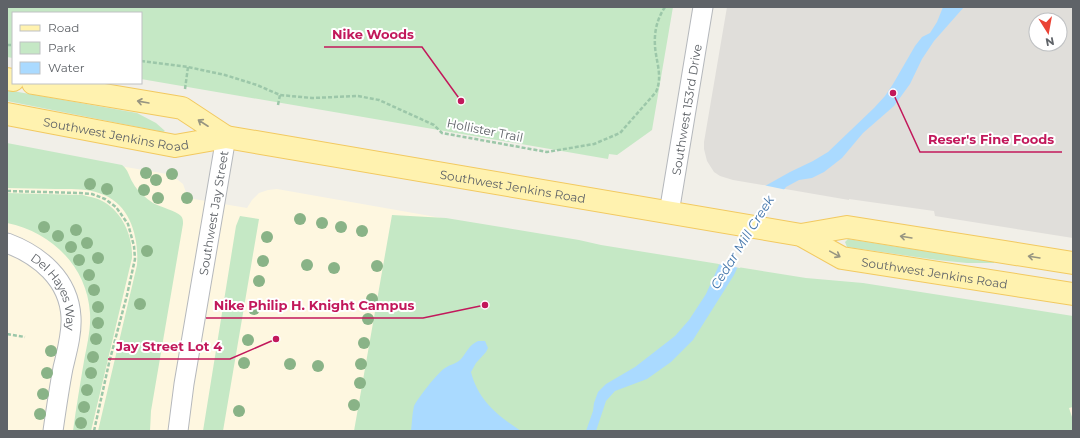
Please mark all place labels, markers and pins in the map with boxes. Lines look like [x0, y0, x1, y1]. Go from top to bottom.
callout: Nike Woods [324, 22, 422, 47]
callout: Reser's Fine Foods [920, 127, 1062, 152]
callout: Nike Philip H. Knight Campus [206, 293, 423, 318]
callout: Jay Street Lot 4 [108, 334, 230, 359]

